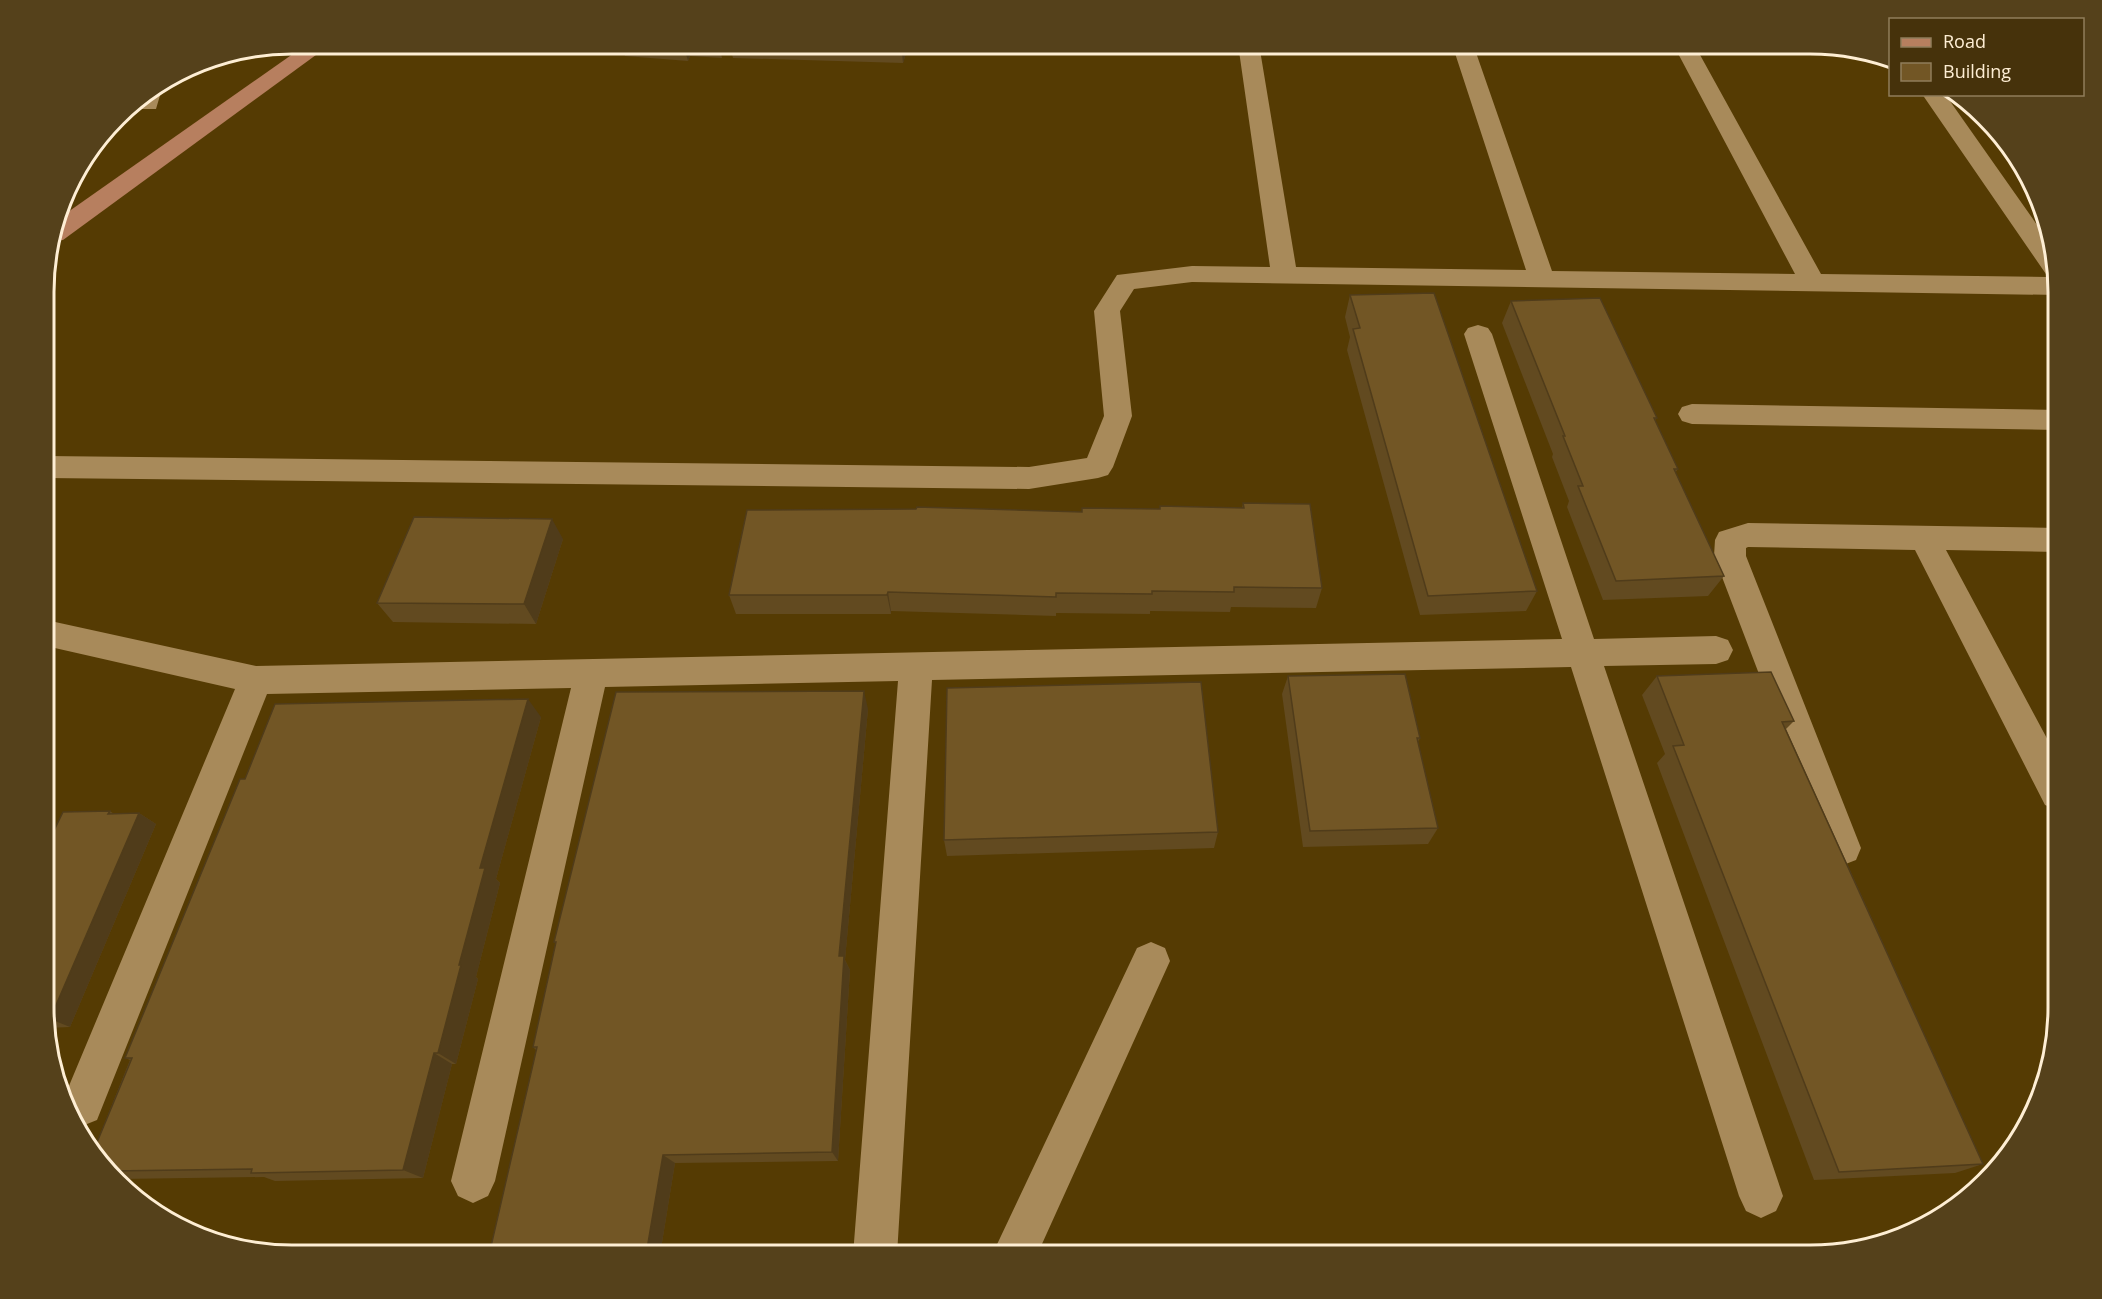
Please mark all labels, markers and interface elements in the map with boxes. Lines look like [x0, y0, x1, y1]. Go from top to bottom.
legend [1889, 18, 2084, 96]
text: Road [1943, 29, 1986, 53]
text: Building [1943, 59, 2011, 83]

